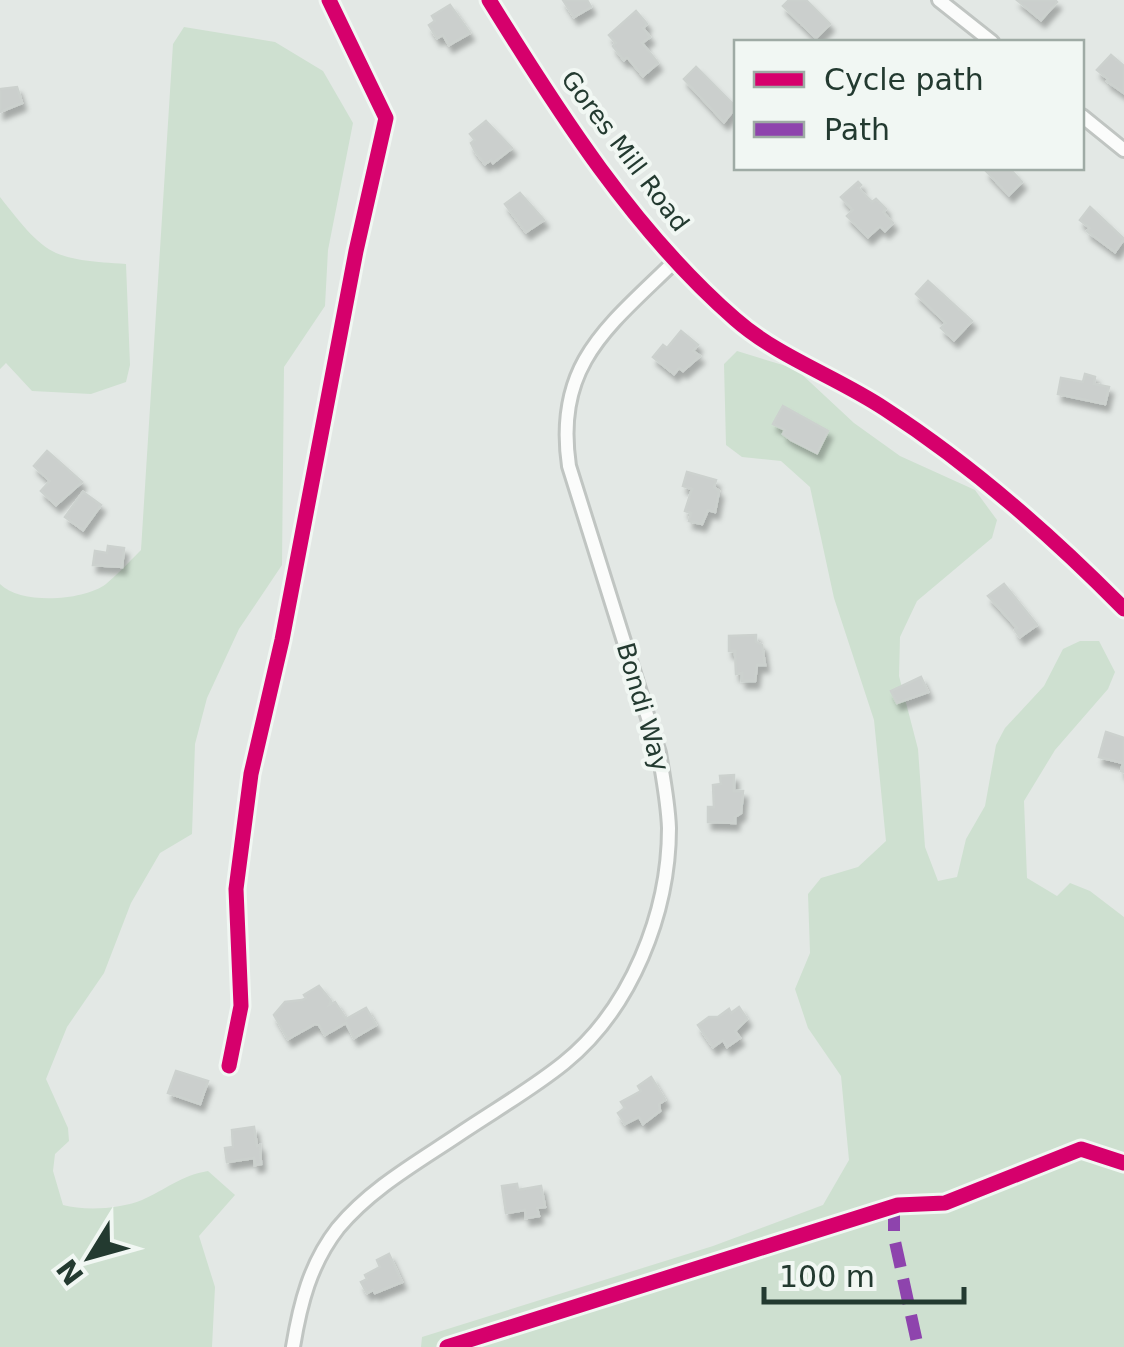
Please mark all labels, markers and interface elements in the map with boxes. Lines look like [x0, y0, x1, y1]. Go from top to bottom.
legend [734, 40, 1084, 170]
text: Cycle path [824, 62, 984, 97]
street label: Gores Mill Road [555, 65, 695, 237]
text: Path [824, 112, 890, 147]
street label: Bondi Way [611, 639, 675, 775]
north arrow [40, 1207, 140, 1307]
scale bar [764, 1242, 964, 1304]
text: N [50, 1252, 91, 1291]
text: 100 m [779, 1259, 875, 1294]

